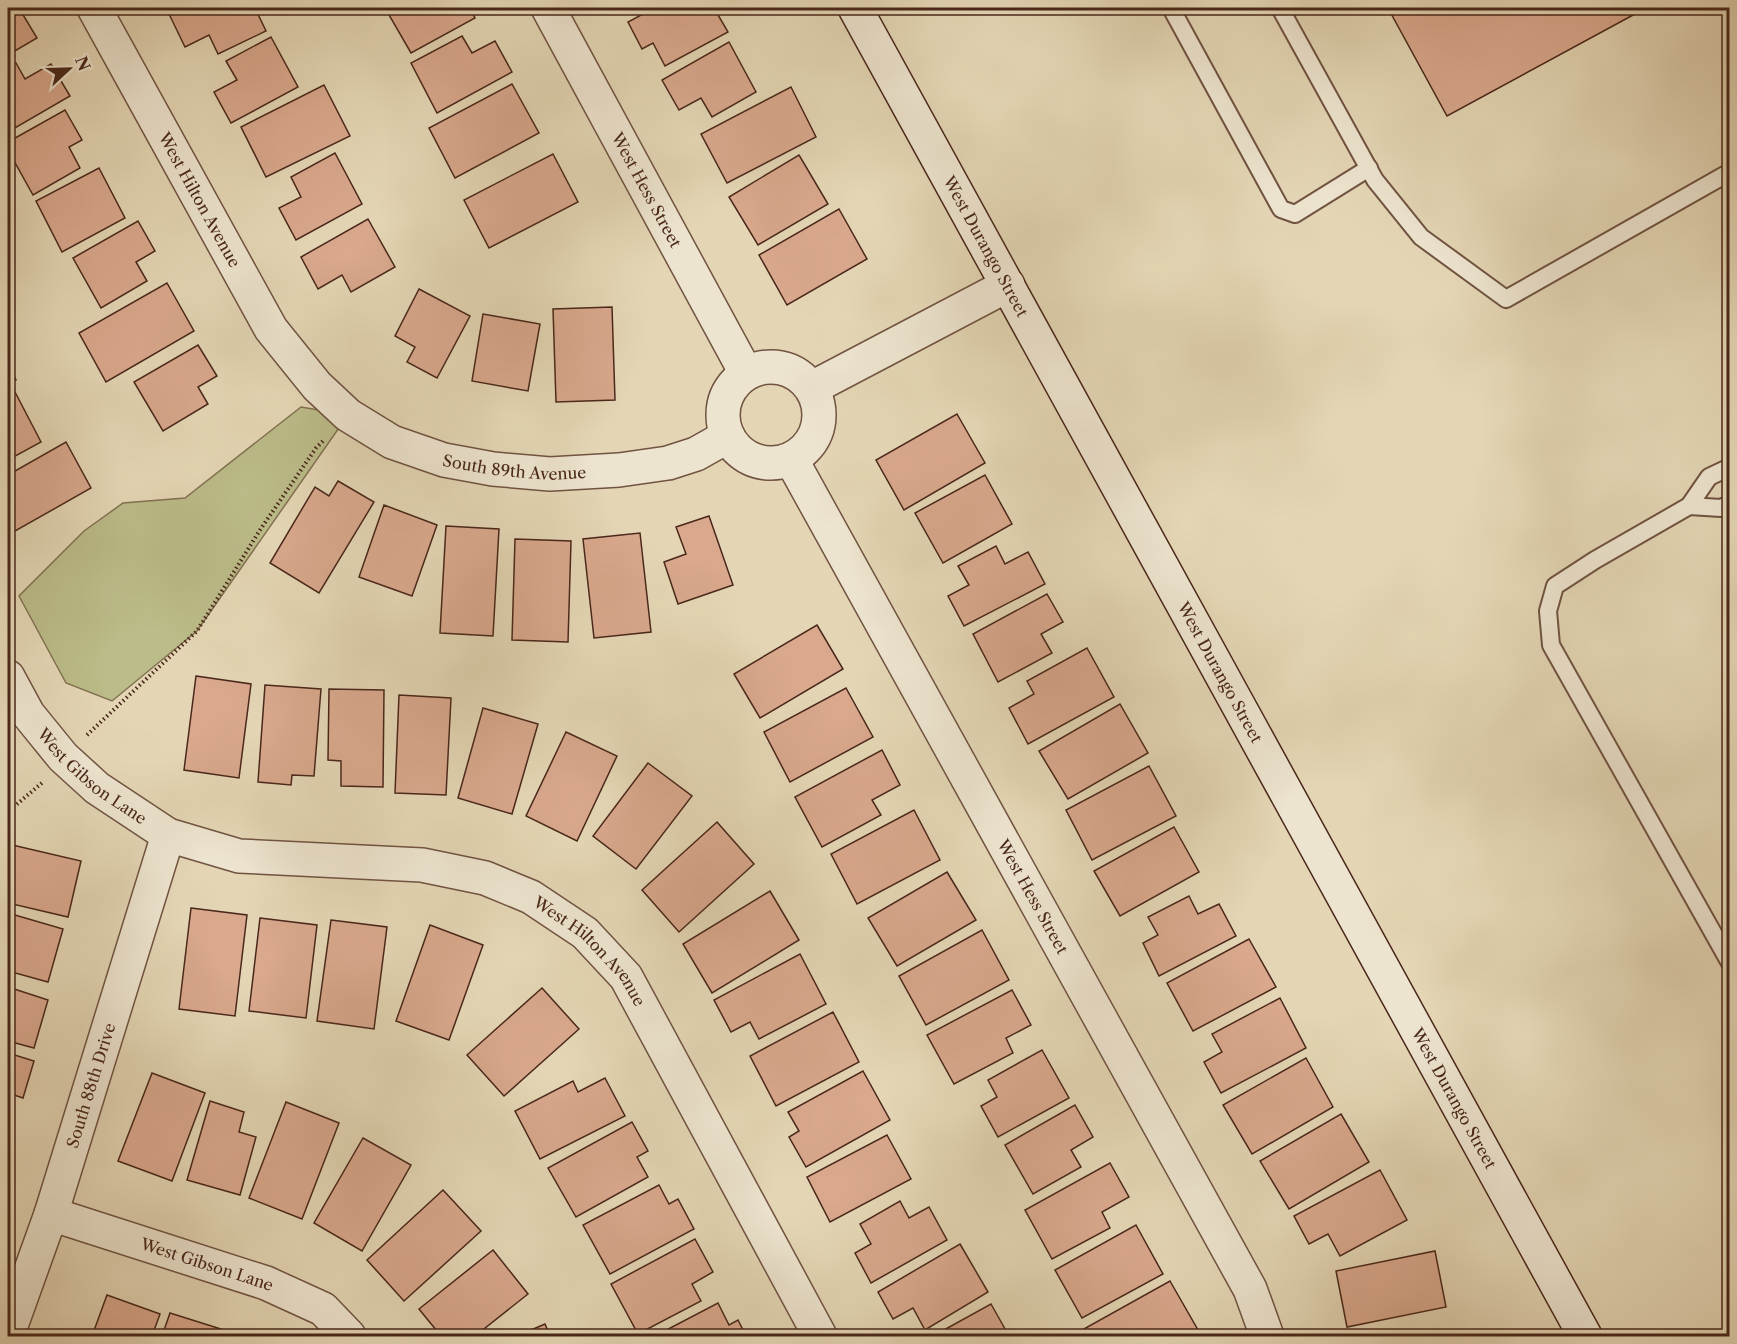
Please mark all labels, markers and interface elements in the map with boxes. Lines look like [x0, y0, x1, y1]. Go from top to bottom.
north arrow [39, 39, 99, 99]
text: N [71, 53, 95, 74]
street label: West Hilton Avenue [154, 128, 245, 271]
street label: West Hess Street [607, 128, 686, 251]
street label: West Durango Street [939, 172, 1033, 321]
street label: South 89th Avenue [441, 450, 587, 484]
street label: West Durango Street [1173, 597, 1267, 746]
street label: West Gibson Lane [33, 723, 151, 828]
street label: West Hess Street [993, 835, 1073, 958]
street label: West Hilton Avenue [529, 891, 650, 1010]
street label: South 88th Drive [62, 1020, 119, 1150]
street label: West Durango Street [1407, 1023, 1501, 1172]
street label: West Gibson Lane [137, 1233, 277, 1295]

